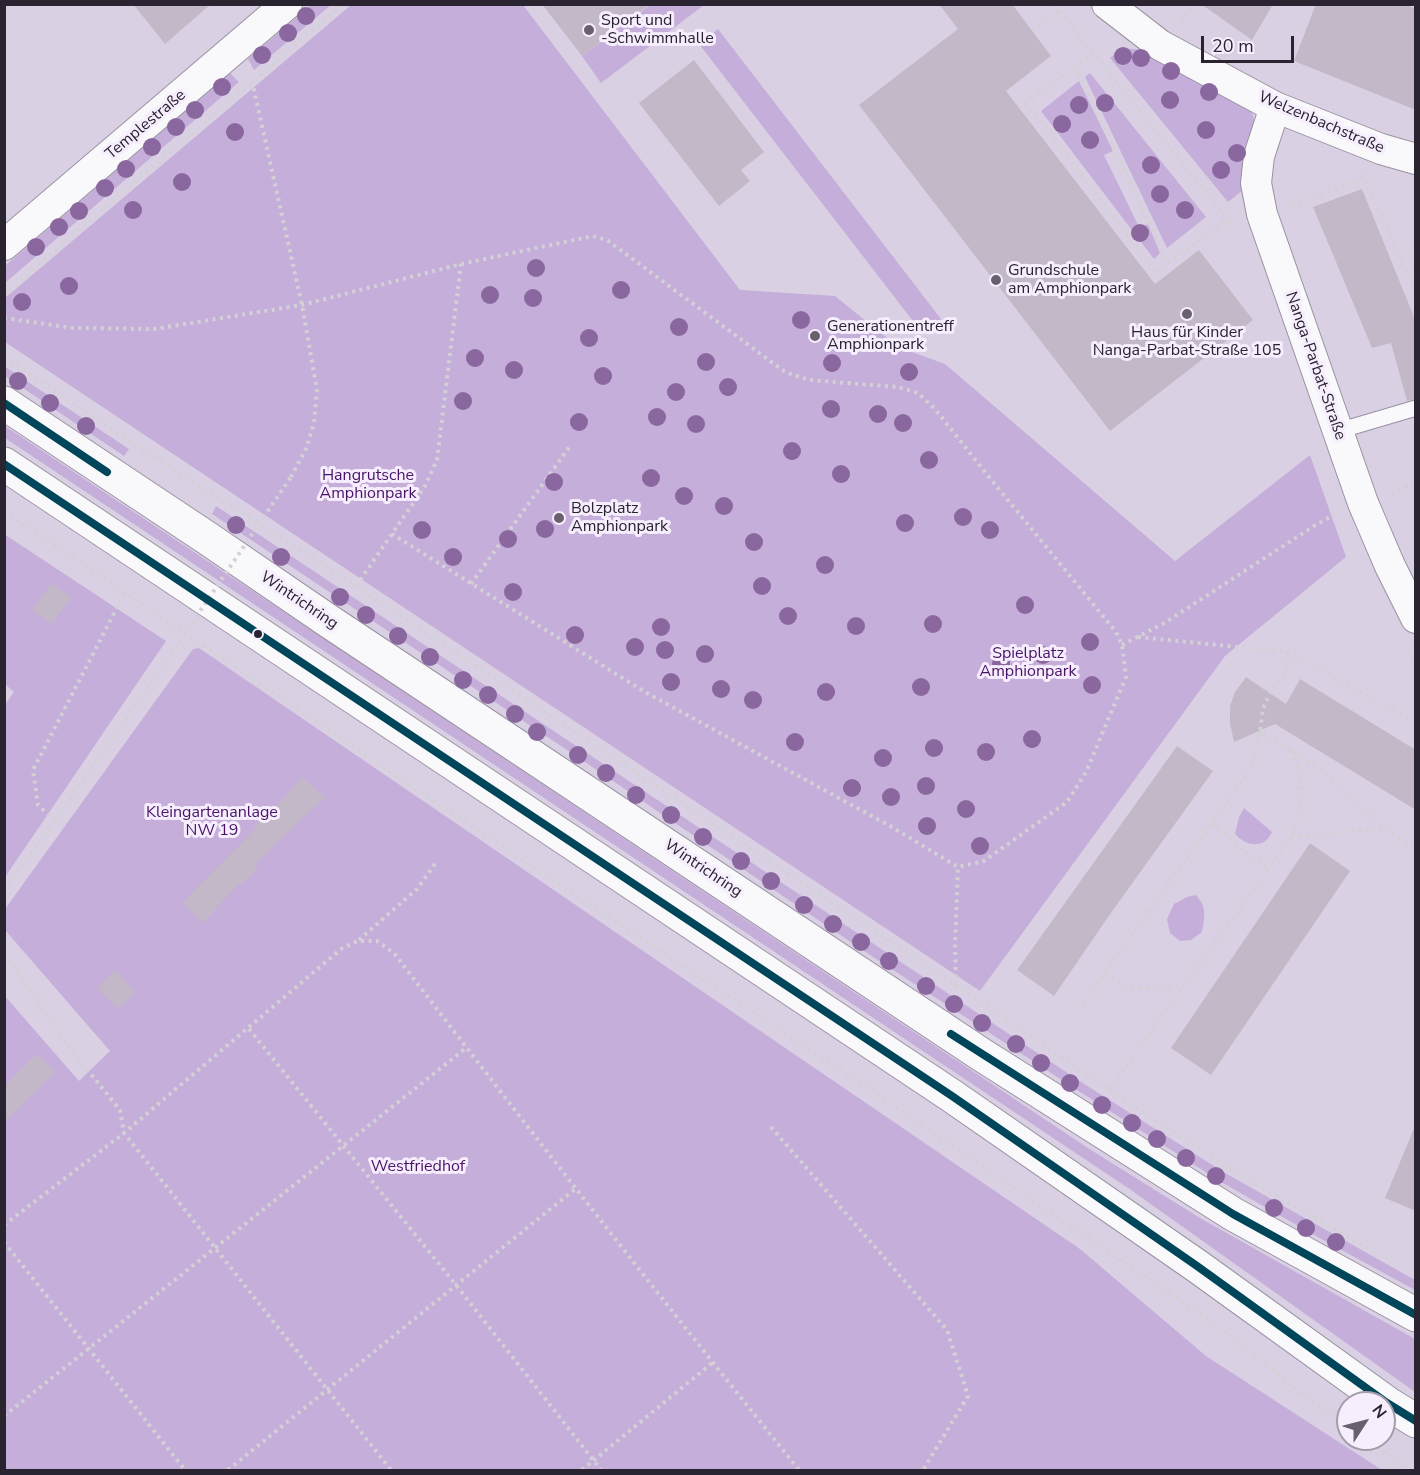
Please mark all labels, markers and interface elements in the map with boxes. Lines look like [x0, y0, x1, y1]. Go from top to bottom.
place label: Sport und -Schwimmhalle [601, 11, 714, 49]
marker: Sport und -Schwimmhalle [582, 23, 596, 37]
scale bar [1204, 24, 1297, 62]
text: 20 m [1212, 34, 1254, 58]
street label: Templestraße [102, 86, 190, 164]
street label: Welzenbachstraße [1255, 88, 1387, 158]
place label: Grundschule am Amphionpark [1008, 261, 1131, 299]
marker: Grundschule am Amphionpark [989, 273, 1003, 287]
street label: Nanga-Parbat-Straße [1281, 289, 1349, 443]
marker: Haus für Kinder Nanga-Parbat-Straße 105 [1180, 307, 1194, 321]
place label: Generationentreff Amphionpark [827, 317, 954, 355]
place label: Haus für Kinder Nanga-Parbat-Straße 105 [1093, 323, 1281, 361]
marker: Generationentreff Amphionpark [808, 329, 822, 343]
park label: Hangrutsche Amphionpark [319, 466, 417, 504]
place label: Bolzplatz Amphionpark [571, 499, 668, 537]
marker: Bolzplatz Amphionpark [552, 511, 566, 525]
street label: Wintrichring [256, 568, 342, 634]
unlabelled marker [252, 628, 264, 640]
park label: Spielplatz Amphionpark [979, 644, 1077, 682]
park label: Kleingartenanlage NW 19 [146, 803, 278, 841]
street label: Wintrichring [660, 836, 746, 902]
park label: Westfriedhof [371, 1157, 465, 1177]
north arrow [1336, 1391, 1396, 1451]
text: N [1367, 1400, 1391, 1423]

